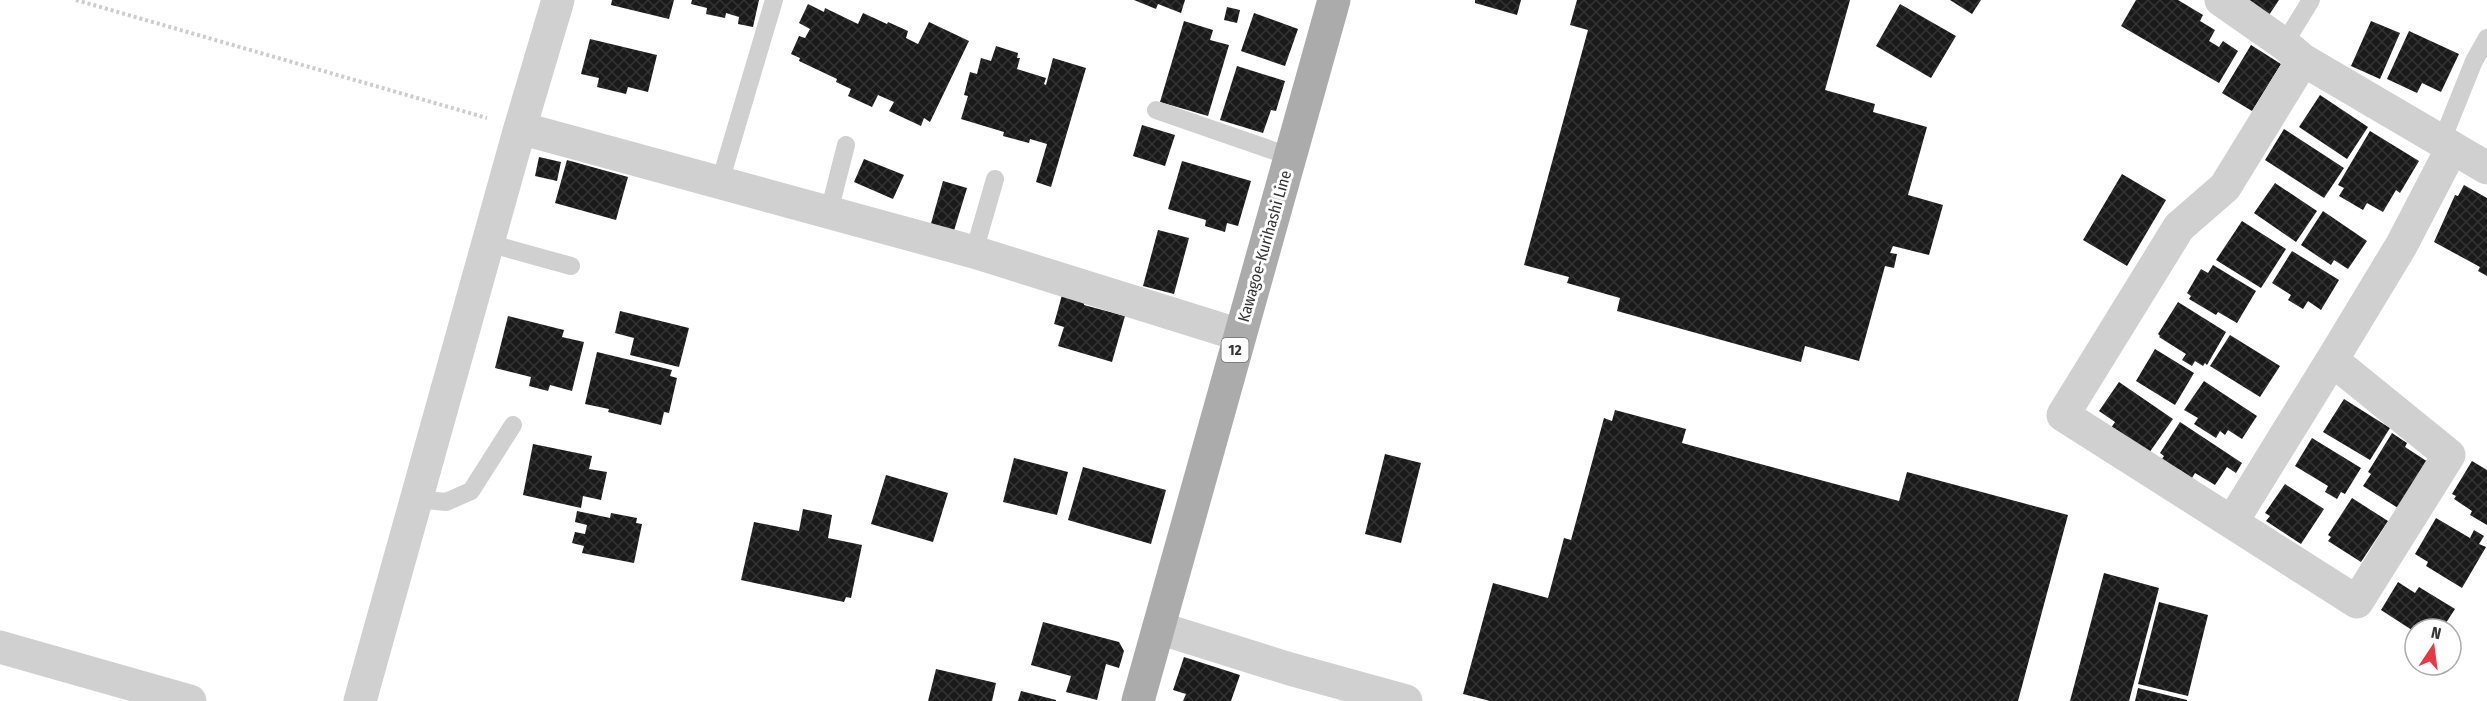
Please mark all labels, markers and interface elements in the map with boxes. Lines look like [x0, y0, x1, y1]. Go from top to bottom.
street label: Kawagoe-Kurihashi Line [1234, 168, 1295, 324]
road number: 12 [1222, 338, 1248, 362]
north arrow [2403, 617, 2463, 677]
text: N [2429, 623, 2443, 643]

